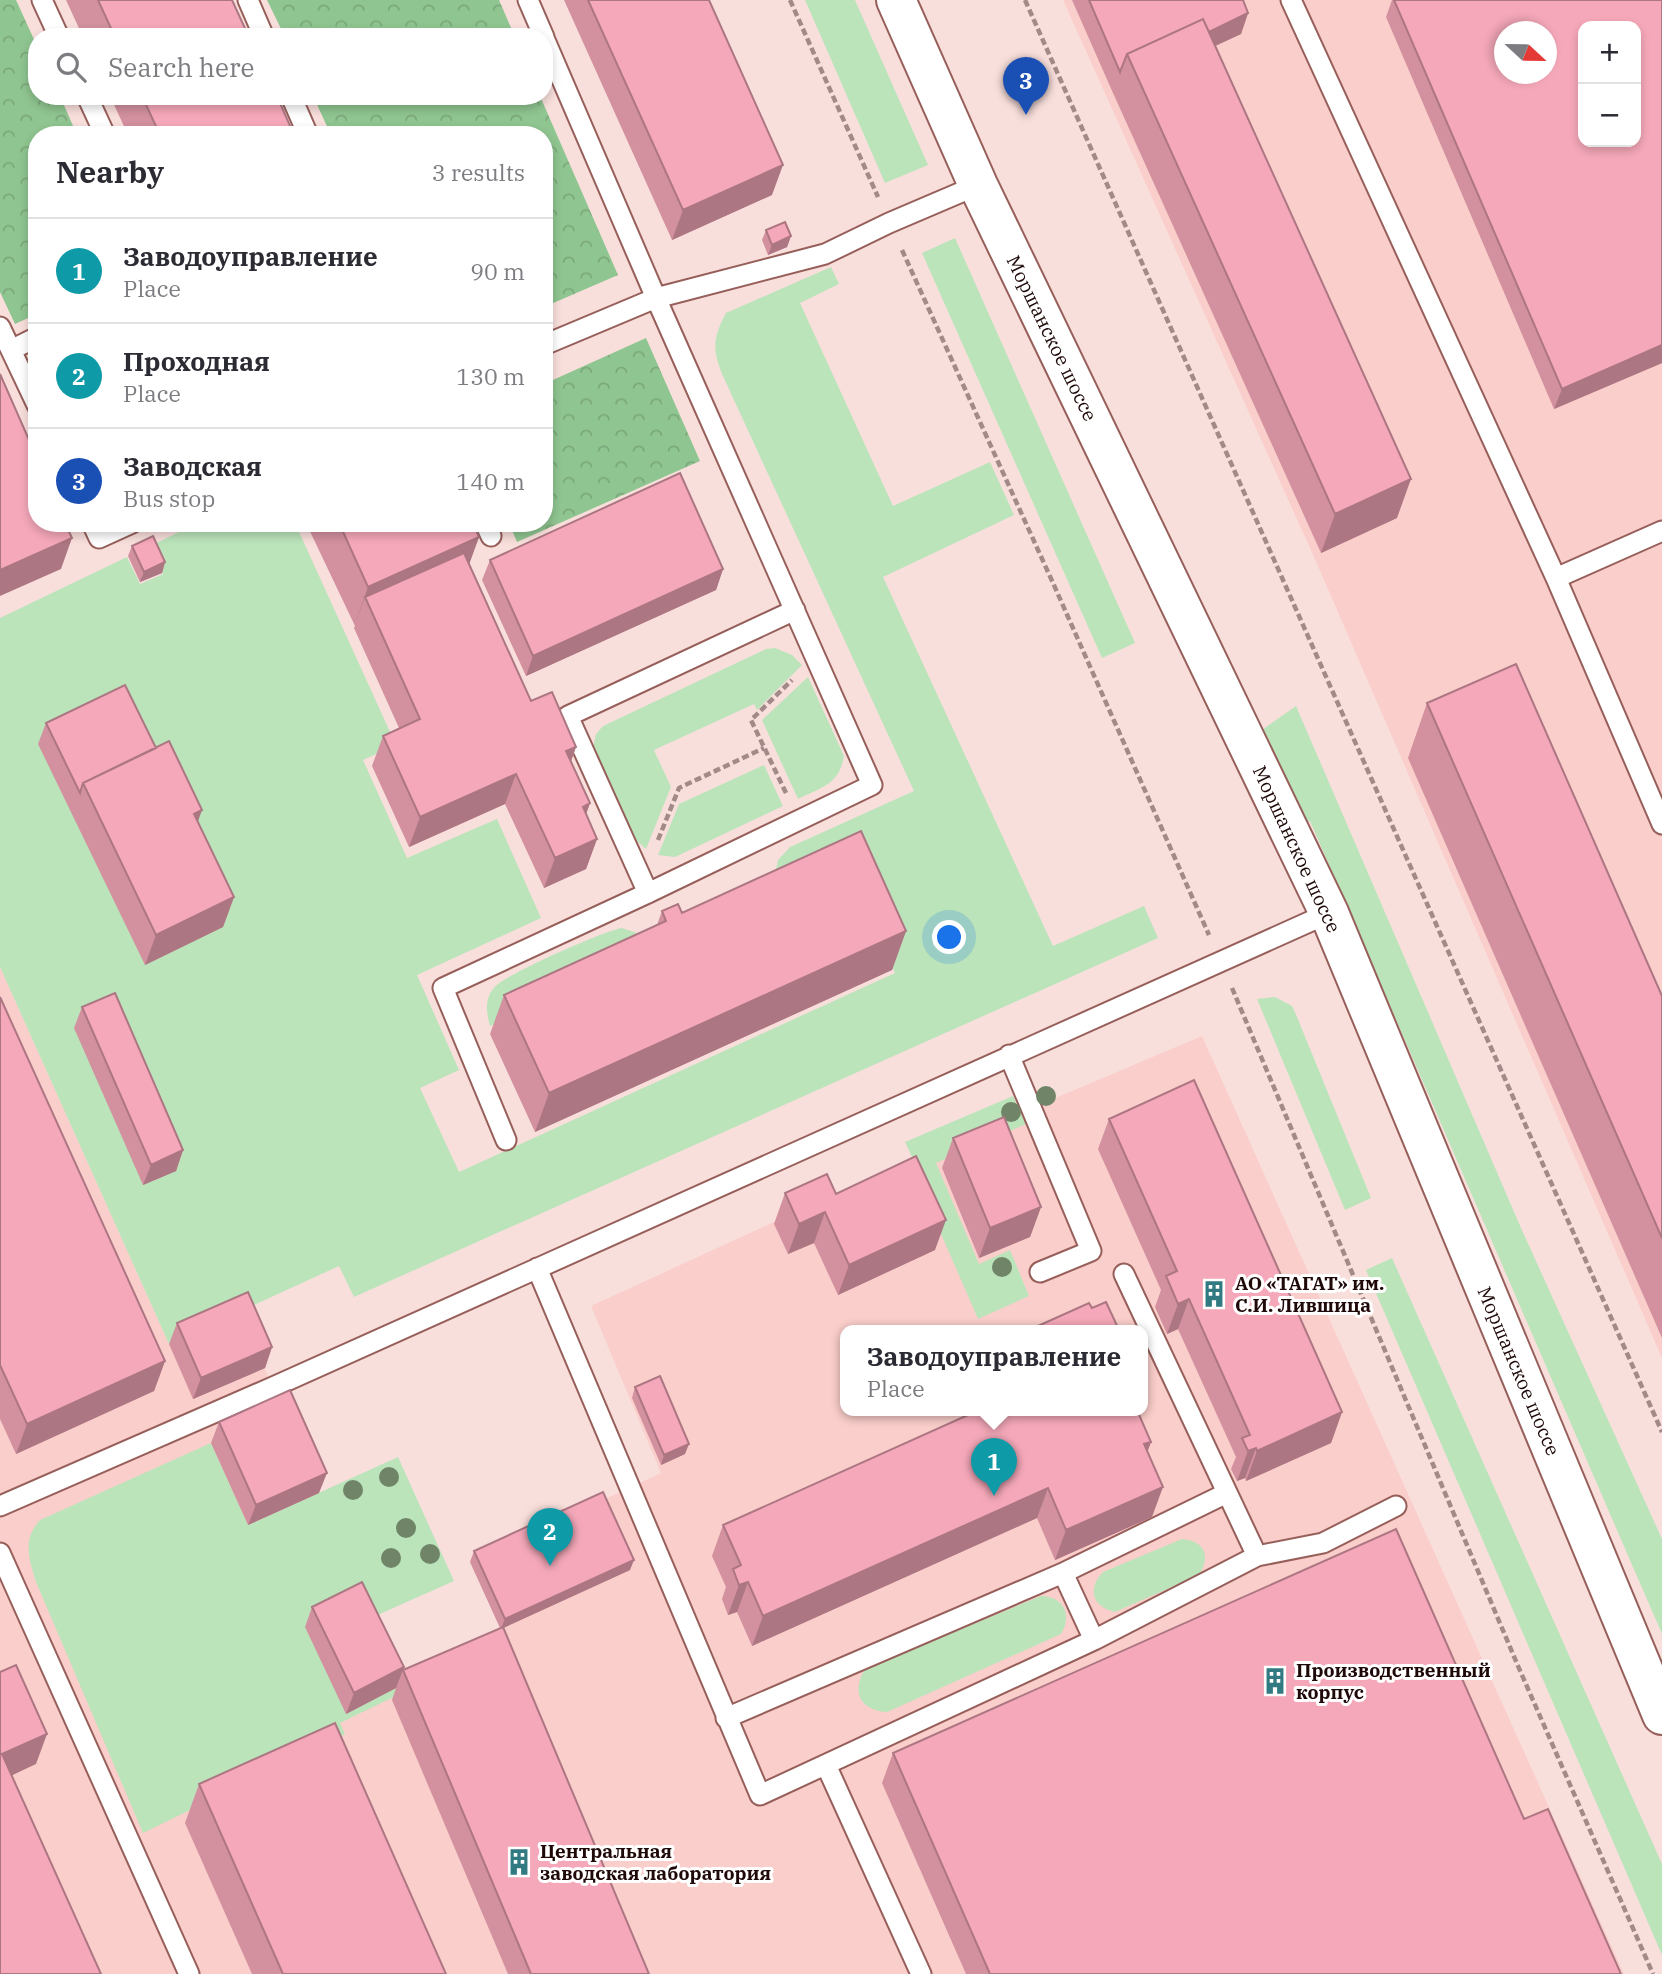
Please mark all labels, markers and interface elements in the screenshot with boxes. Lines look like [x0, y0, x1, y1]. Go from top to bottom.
north arrow [1494, 21, 1557, 84]
map controls [1578, 21, 1641, 147]
button: + [1578, 21, 1641, 84]
search box [28, 28, 553, 105]
icon: search [52, 48, 90, 86]
text: Search here [108, 50, 254, 84]
pin: 3 [1003, 57, 1049, 115]
button: − [1578, 84, 1641, 147]
text: Nearby [56, 152, 164, 191]
text: 3 results [432, 157, 525, 187]
text: Заводоуправление [123, 239, 378, 273]
street label: Моршанское шоссе [1001, 251, 1103, 425]
text: 1 [72, 256, 86, 286]
text: 90 m [470, 256, 525, 286]
text: Place [123, 273, 181, 303]
text: Проходная [123, 344, 270, 378]
text: 2 [72, 361, 86, 391]
text: 130 m [456, 361, 525, 391]
text: Place [123, 378, 181, 408]
text: Заводская [123, 449, 262, 483]
text: 3 [72, 466, 86, 496]
text: 140 m [456, 466, 525, 496]
text: Bus stop [123, 483, 215, 513]
street label: Моршанское шоссе [1248, 762, 1346, 936]
your location [932, 920, 966, 954]
place label: АО «ТАГАТ» им. С.И. Лившица [1235, 1271, 1384, 1317]
building icon: АО «ТАГАТ» им. С.И. Лившица [1199, 1279, 1229, 1309]
street label: Моршанское шоссе [1473, 1283, 1565, 1459]
popup [840, 1325, 1148, 1416]
text: Заводоуправление [867, 1339, 1121, 1373]
text: Place [867, 1373, 924, 1403]
pin: 1 [971, 1438, 1017, 1496]
pin: 2 [527, 1508, 573, 1566]
place label: Производственный корпус [1296, 1658, 1491, 1704]
building icon: Производственный корпус [1260, 1666, 1290, 1696]
place label: Центральная заводская лаборатория [540, 1839, 771, 1885]
building icon: Центральная заводская лаборатория [504, 1847, 534, 1877]

